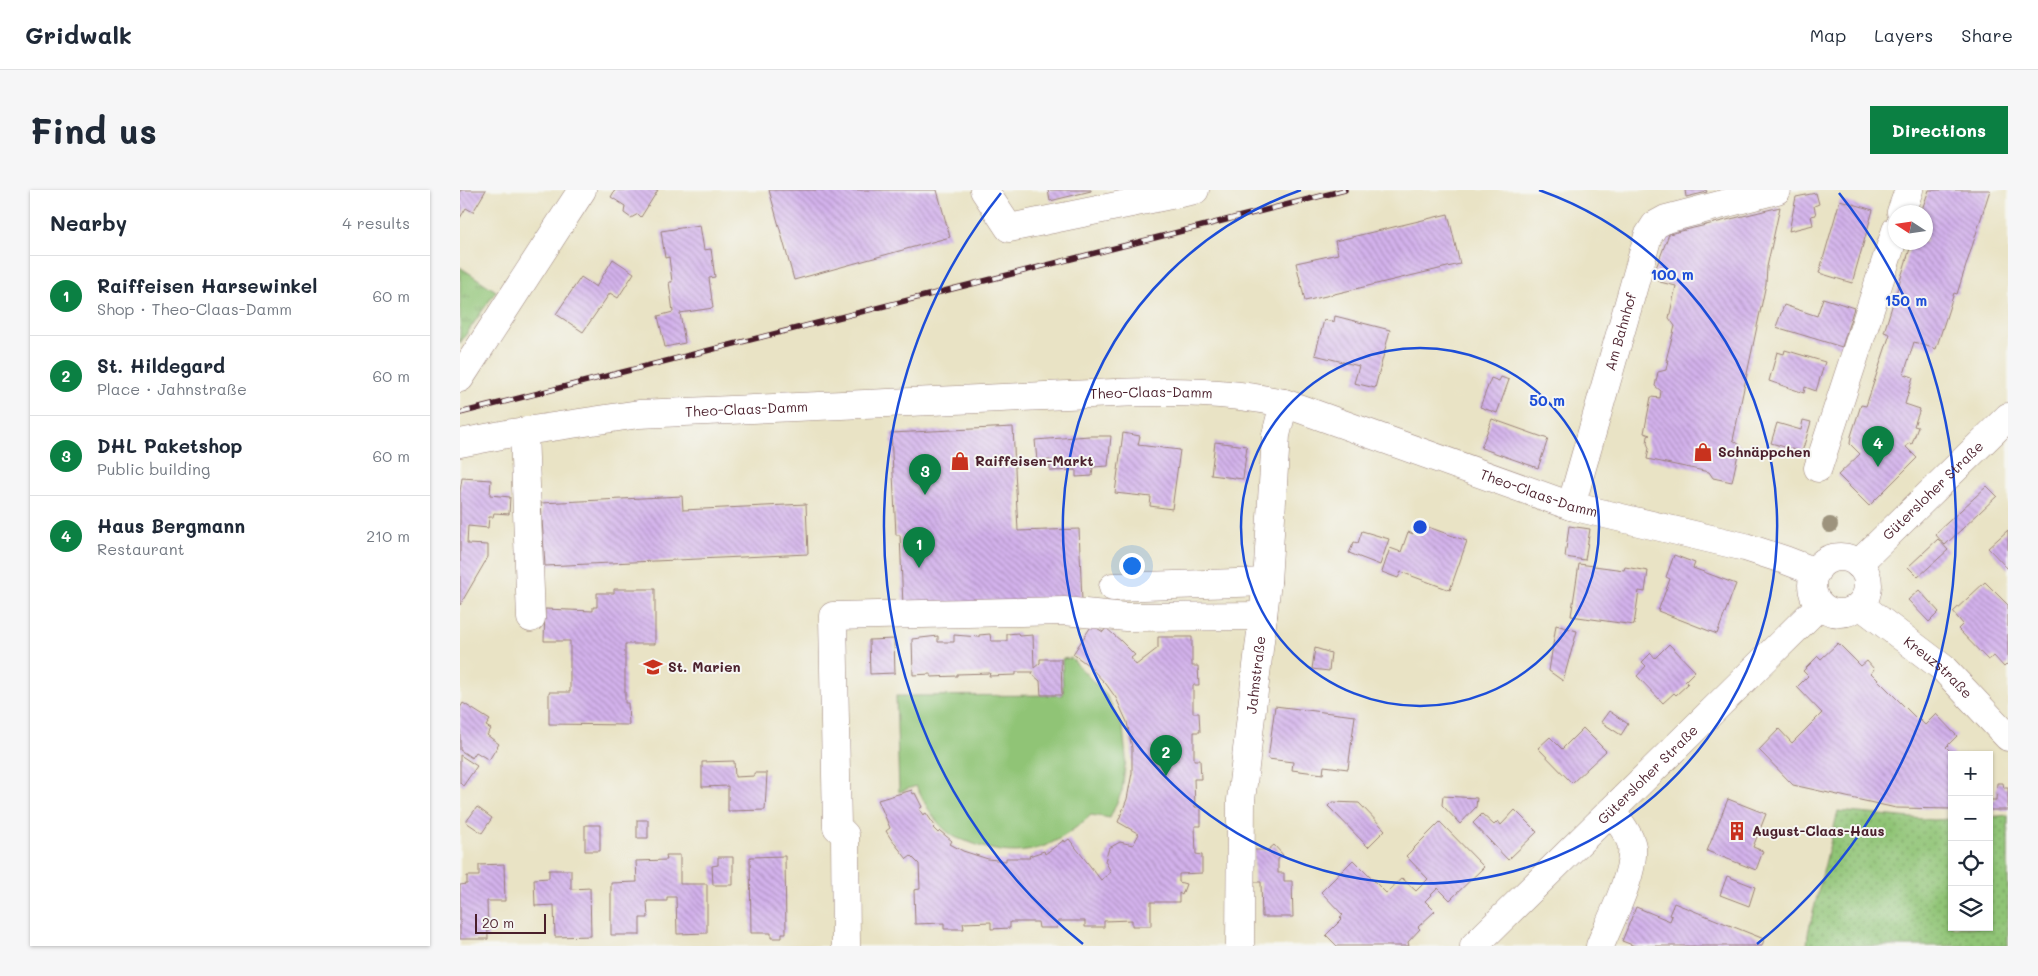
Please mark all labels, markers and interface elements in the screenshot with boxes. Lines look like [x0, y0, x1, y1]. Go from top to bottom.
text: Gridwalk [25, 19, 132, 50]
text: Map [1810, 23, 1846, 47]
text: Layers [1874, 23, 1933, 47]
text: Share [1961, 23, 2013, 47]
button: Directions [1870, 106, 2008, 154]
text: Find us [30, 107, 157, 153]
north arrow [1888, 205, 1933, 250]
text: Nearby [50, 209, 127, 236]
text: 4 results [342, 212, 410, 233]
text: 100 m [1650, 264, 1694, 284]
text: Raiffeisen Harsewinkel [97, 273, 317, 298]
text: 1 [62, 285, 70, 306]
text: 60 m [373, 285, 410, 306]
street label: Am Bahnhof [1600, 290, 1640, 373]
text: 150 m [1885, 290, 1927, 310]
text: Shop · Theo-Claas-Damm [97, 298, 292, 319]
text: St. Hildegard [97, 353, 225, 378]
text: 2 [62, 365, 70, 386]
text: 60 m [373, 365, 410, 386]
text: Place · Jahnstraße [97, 378, 247, 399]
street label: Theo-Claas-Damm [1089, 382, 1213, 403]
text: 50 m [1529, 390, 1565, 410]
street label: Theo-Claas-Damm [685, 397, 808, 421]
pin: 4 [1862, 426, 1894, 467]
text: DHL Paketshop [97, 433, 243, 458]
street label: Gütersloher Straße [1878, 436, 1987, 544]
shop icon: Schnäppchen [1692, 441, 1714, 463]
place label: Schnäppchen [1718, 442, 1810, 461]
text: 3 [61, 445, 71, 466]
text: 60 m [373, 445, 410, 466]
shop icon: Raiffeisen-Markt [949, 450, 971, 472]
place label: Raiffeisen-Markt [975, 451, 1093, 470]
pin: 3 [909, 454, 941, 495]
text: Public building [97, 458, 210, 479]
street label: Theo-Claas-Damm [1478, 464, 1600, 521]
text: Haus Bergmann [97, 513, 245, 538]
centre of rings [1411, 518, 1429, 536]
text: 4 [61, 525, 71, 546]
text: 210 m [366, 525, 410, 546]
pin: 1 [903, 527, 935, 568]
text: Restaurant [97, 538, 185, 559]
your location [1119, 553, 1145, 579]
street label: Kreuzstraße [1900, 632, 1977, 702]
street label: Jahnstraße [1241, 635, 1270, 715]
school or university icon: St. Marien [642, 656, 664, 678]
place label: St. Marien [668, 657, 741, 676]
street label: Gütersloher Straße [1593, 721, 1702, 828]
pin: 2 [1150, 735, 1182, 776]
map controls [1948, 751, 1993, 931]
button: + [1948, 751, 1993, 796]
button: − [1948, 796, 1993, 841]
building icon: August-Claas-Haus [1726, 820, 1748, 842]
place label: August-Claas-Haus [1752, 821, 1885, 840]
button: locate [1948, 841, 1993, 886]
button: layers [1948, 886, 1993, 931]
scale bar [475, 911, 546, 934]
text: 20 m [482, 913, 514, 932]

